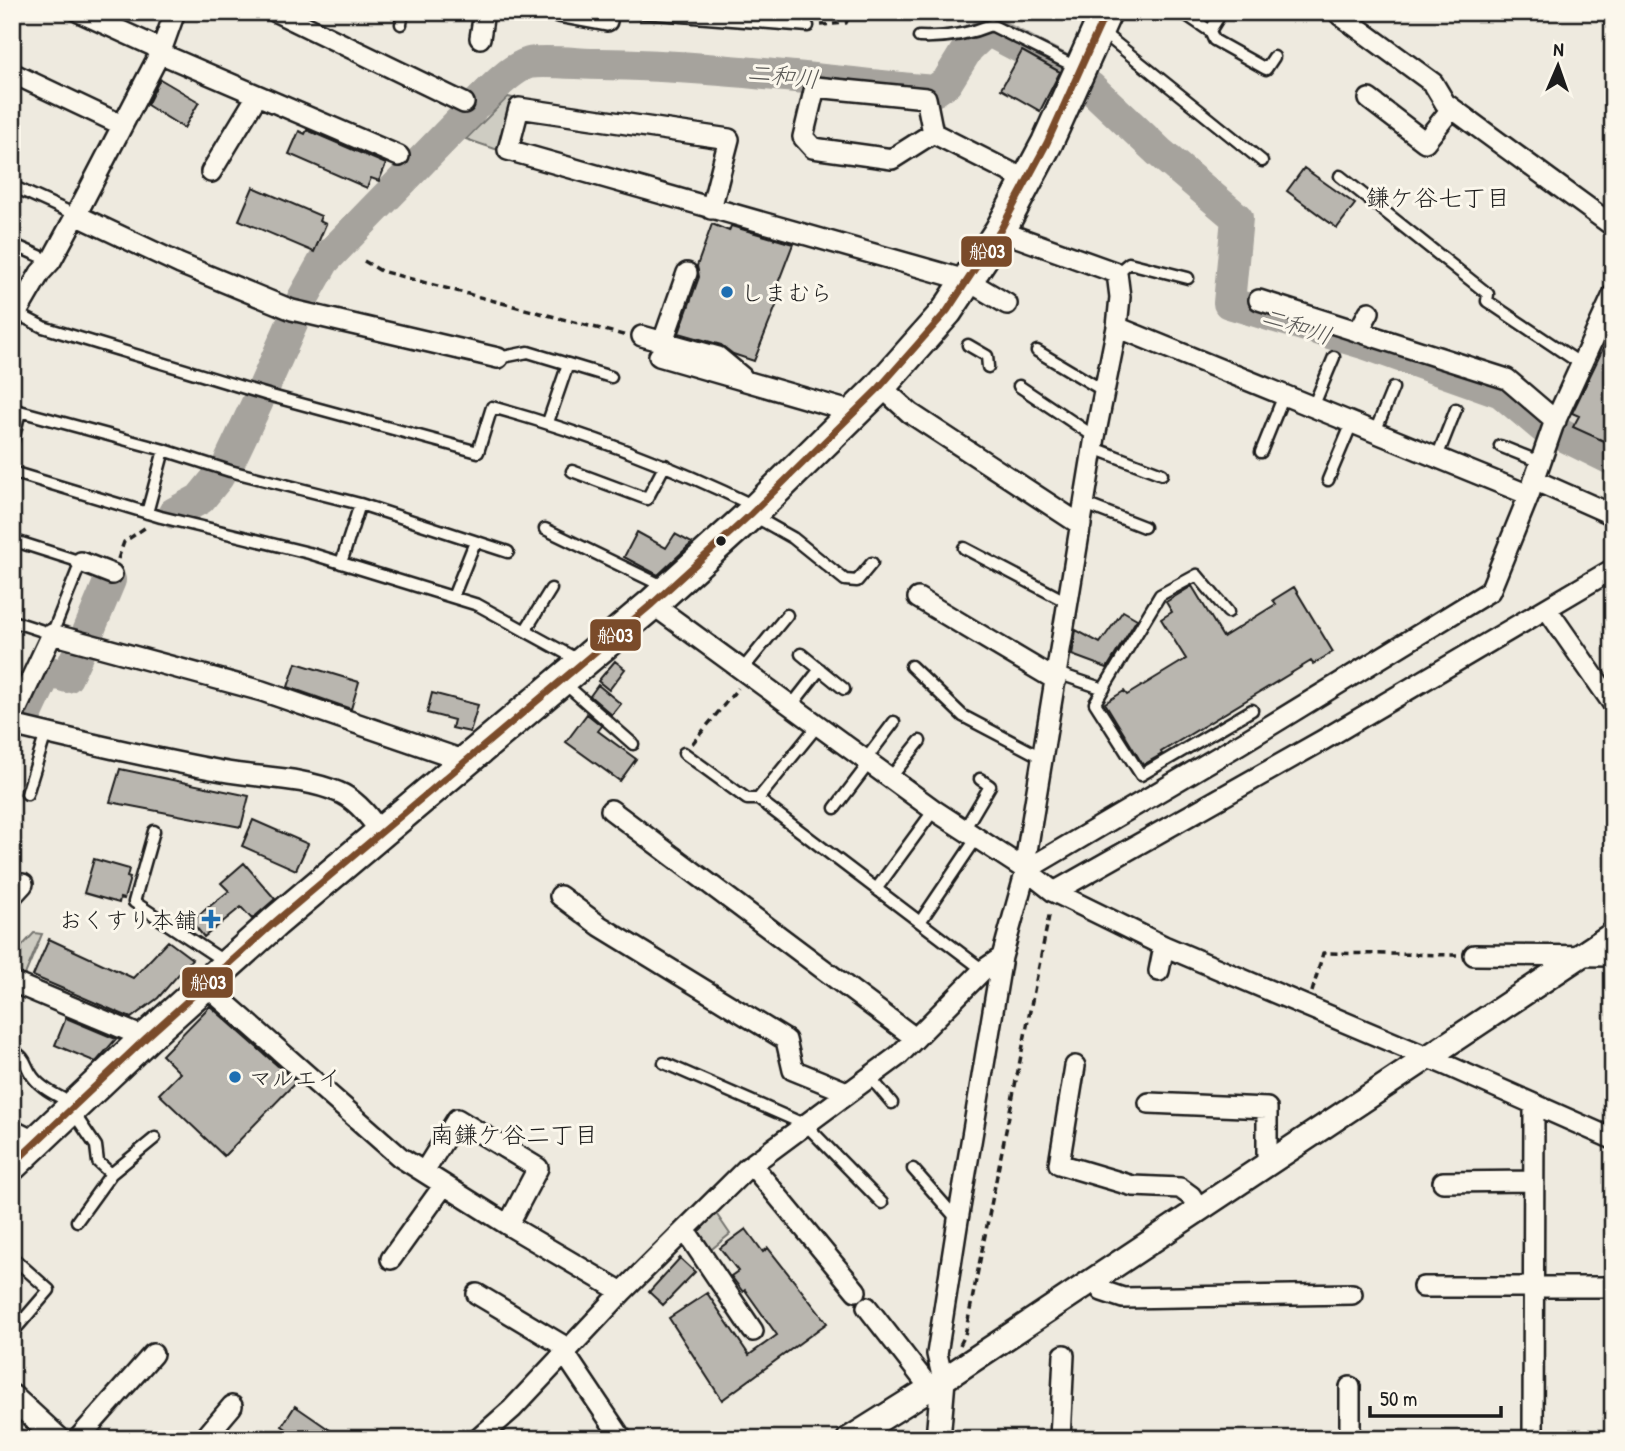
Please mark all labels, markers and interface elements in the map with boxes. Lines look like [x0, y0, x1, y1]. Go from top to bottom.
north arrow [1524, 32, 1594, 102]
text: N [1553, 36, 1564, 62]
water label: 二和川 [746, 55, 820, 95]
district label: 鎌ケ谷七丁目 [1366, 181, 1510, 213]
line badge: 船03 [960, 235, 1013, 268]
text: 船03 [969, 238, 1005, 264]
place label: しまむら [741, 277, 833, 308]
marker: しまむら [719, 284, 735, 300]
water label: 二和川 [1258, 299, 1336, 351]
unlabelled marker [714, 534, 728, 548]
line badge: 船03 [589, 618, 642, 652]
text: 船03 [597, 622, 633, 648]
place label: おくすり本舗 [59, 904, 197, 935]
marker: おくすり本舗 [203, 911, 219, 927]
line badge: 船03 [181, 966, 234, 999]
text: 船03 [190, 969, 226, 995]
place label: マルエイ [249, 1062, 341, 1093]
marker: マルエイ [227, 1069, 243, 1085]
district label: 南鎌ケ谷二丁目 [430, 1118, 598, 1150]
scale bar [1370, 1374, 1501, 1418]
text: 50 m [1380, 1384, 1417, 1413]

